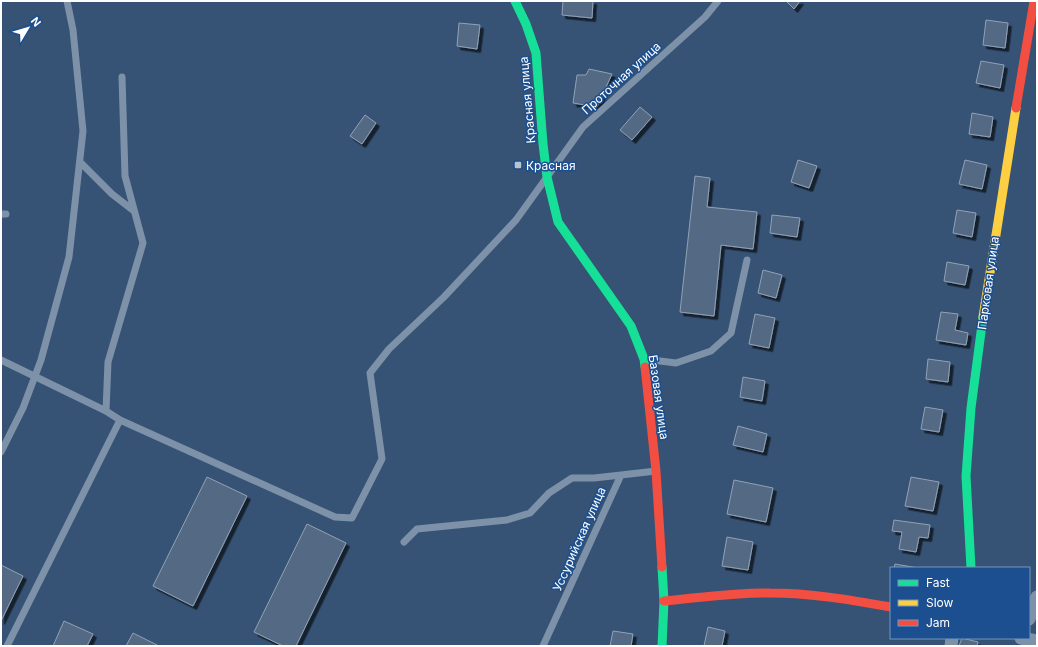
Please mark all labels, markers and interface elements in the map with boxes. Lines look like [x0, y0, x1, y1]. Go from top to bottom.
north arrow [8, 8, 48, 48]
text: N [28, 14, 44, 29]
street label: Проточная улица [578, 39, 664, 117]
street label: Красная улица [516, 56, 538, 144]
place label: Красная [526, 158, 576, 173]
marker: Красная [513, 160, 523, 170]
street label: Парковая улица [974, 235, 1002, 331]
street label: Базовая улица [646, 354, 672, 440]
street label: Уссурийская улица [549, 485, 609, 593]
legend [890, 567, 1030, 639]
text: Fast [926, 575, 950, 590]
text: Slow [926, 595, 954, 610]
text: Jam [926, 615, 950, 630]

